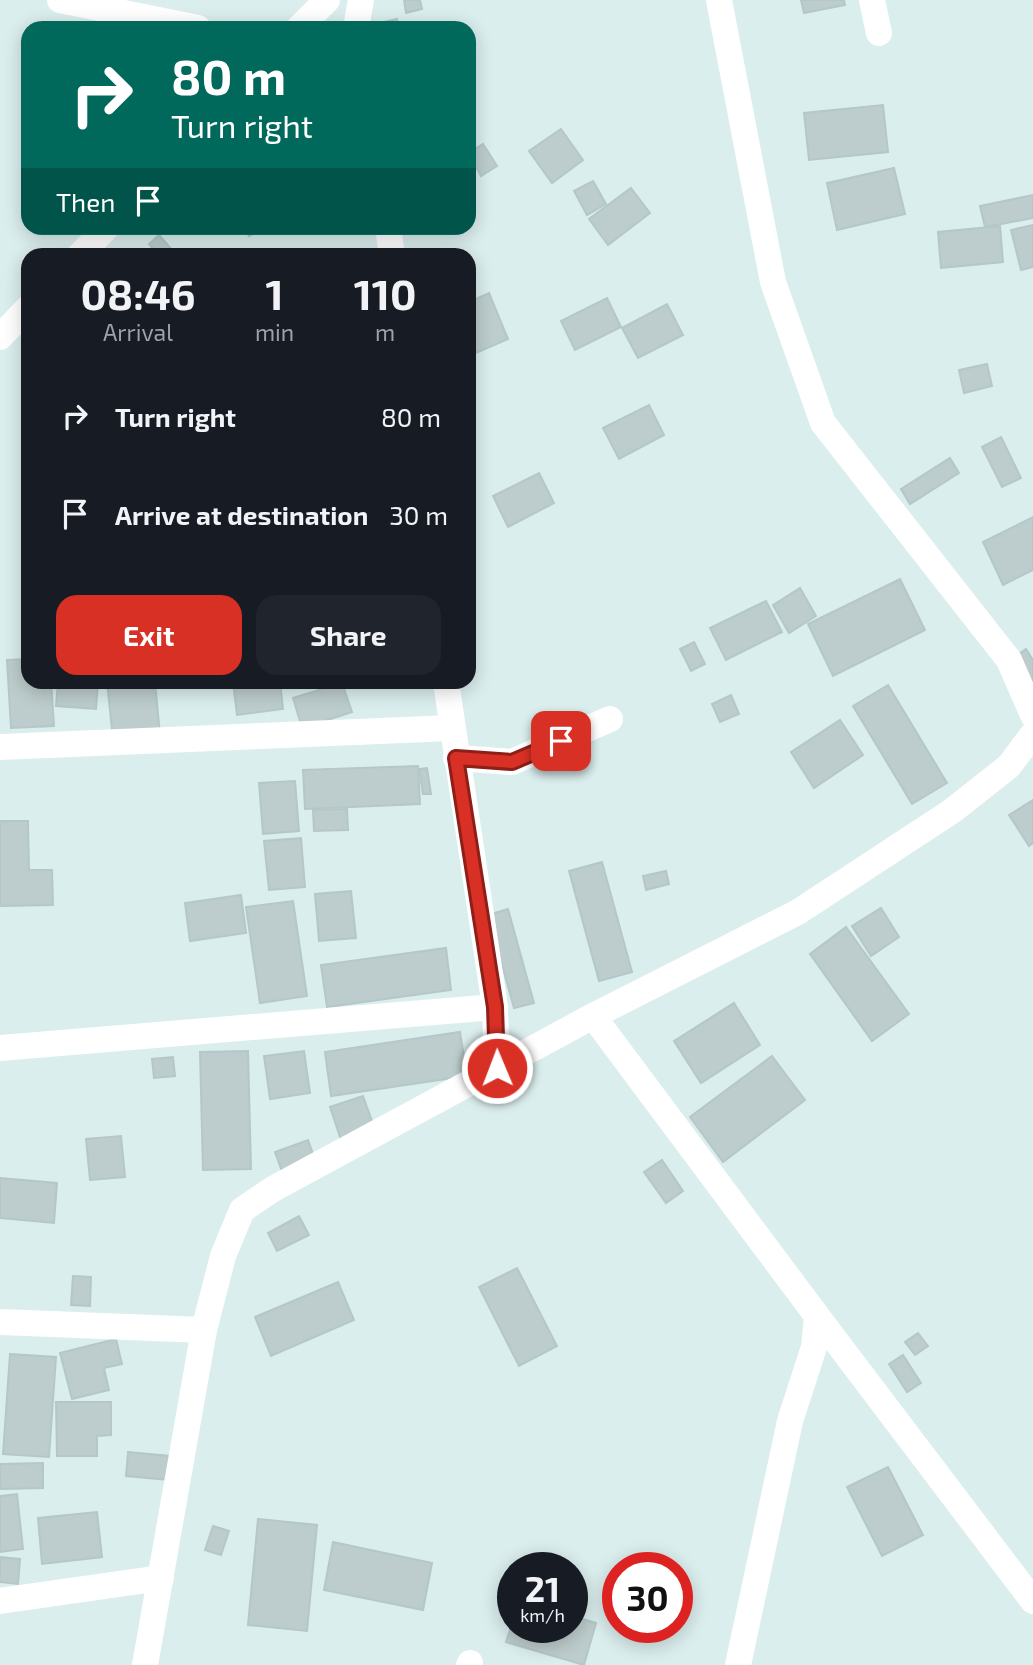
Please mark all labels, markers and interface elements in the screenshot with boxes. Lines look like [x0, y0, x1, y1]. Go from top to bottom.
text: 80 m [171, 46, 286, 105]
icon: right [56, 49, 147, 140]
text: Turn right [171, 106, 313, 144]
icon: arrive [129, 182, 167, 220]
text: Then [56, 186, 115, 217]
text: 08:46 [80, 268, 195, 318]
text: 1 [266, 268, 284, 318]
text: 110 [354, 268, 416, 318]
text: Arrival [103, 318, 173, 346]
text: min [255, 318, 294, 346]
text: m [375, 318, 395, 346]
icon: right [56, 397, 94, 435]
text: Turn right [115, 401, 236, 432]
text: 80 m [381, 401, 441, 432]
icon: arrive [56, 495, 94, 533]
text: Arrive at destination [115, 499, 368, 530]
text: 30 m [389, 499, 448, 530]
button: Exit [56, 595, 242, 675]
button: Share [256, 595, 441, 675]
pin [531, 711, 591, 771]
icon: arrive [542, 722, 580, 760]
position arrow [460, 1031, 534, 1105]
speed limit sign: 30 [602, 1552, 693, 1643]
text: 21 [525, 1567, 560, 1609]
text: km/h [520, 1604, 565, 1626]

